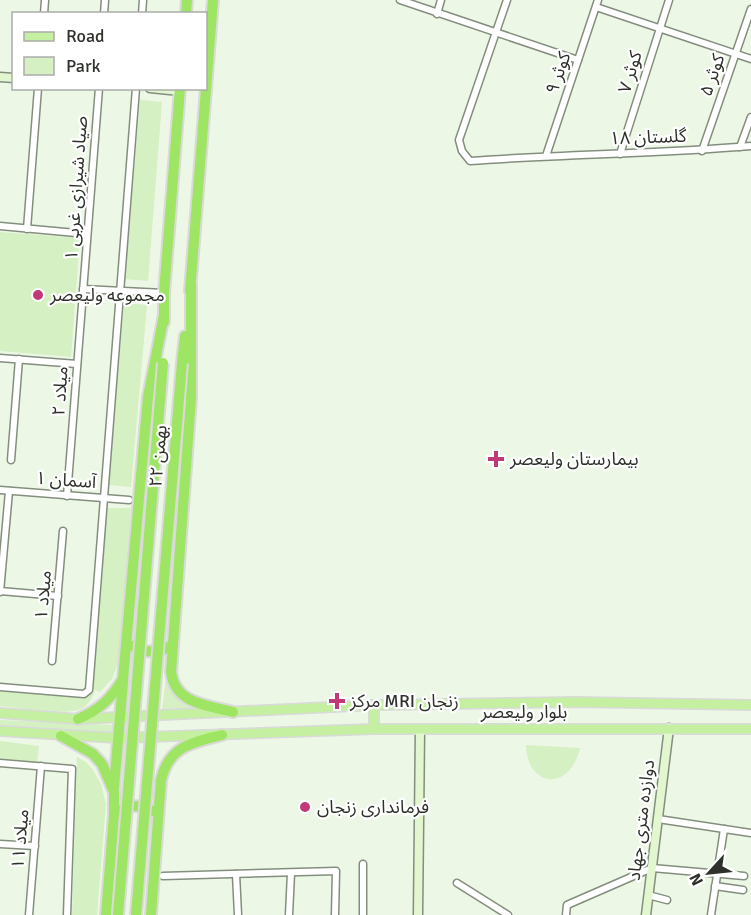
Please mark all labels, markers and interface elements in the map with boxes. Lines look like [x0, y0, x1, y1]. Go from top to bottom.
legend [12, 12, 207, 90]
text: Road [66, 25, 105, 47]
street label: کوثر ۷ [613, 48, 647, 96]
street label: کوثر ۹ [541, 49, 576, 97]
street label: کوثر ۵ [695, 51, 730, 99]
text: Park [66, 55, 101, 77]
street label: صیاد شیرازی غربی ۱ [60, 115, 92, 261]
street label: گلستان ۱۸ [609, 125, 687, 149]
place label: مجموعه ولیعصر [49, 284, 165, 306]
marker: مجموعه ولیعصر [31, 288, 45, 302]
street label: میلاد ۲ [47, 365, 73, 417]
street label: ۲۲ بهمن [144, 424, 172, 488]
place label: بیمارستان ولیعصر [509, 448, 639, 470]
marker: بیمارستان ولیعصر [487, 450, 505, 468]
street label: آسمان ۱ [35, 467, 98, 493]
street label: میلاد ۱ [30, 569, 56, 621]
place label: مرکز MRI زنجان [349, 690, 459, 712]
marker: مرکز MRI زنجان [328, 692, 346, 710]
street label: بلوار ولیعصر [480, 701, 567, 723]
street label: دوازده متری جهاد [623, 758, 659, 882]
place label: فرمانداری زنجان [317, 796, 429, 818]
marker: فرمانداری زنجان [298, 800, 312, 814]
street label: میلاد ۱۱ [6, 808, 34, 870]
north arrow [679, 843, 739, 903]
text: N [685, 870, 708, 889]

